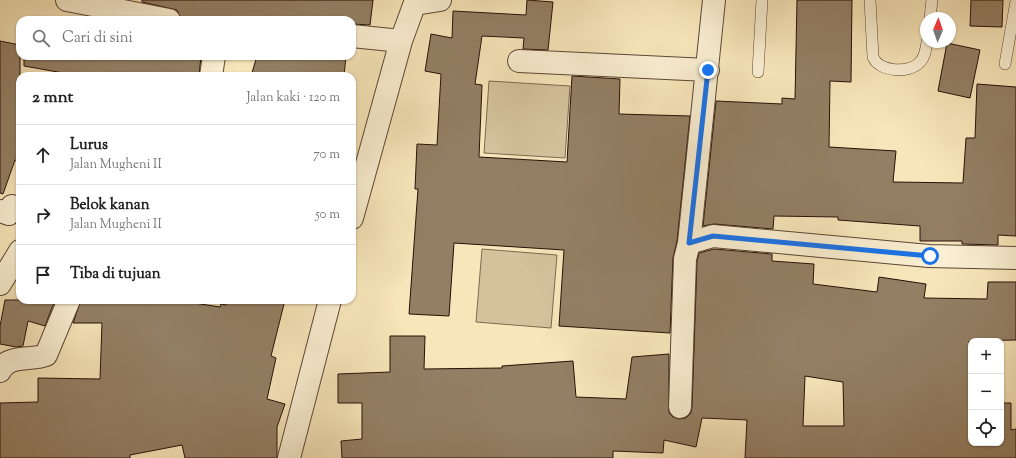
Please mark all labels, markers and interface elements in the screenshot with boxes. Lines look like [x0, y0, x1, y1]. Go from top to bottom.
north arrow [920, 12, 956, 48]
search box [16, 16, 356, 60]
icon: search [30, 27, 52, 49]
text: Cari di sini [62, 28, 133, 49]
route end [699, 61, 717, 79]
text: 2 mnt [32, 86, 73, 110]
text: Jalan kaki · 120 m [247, 89, 340, 107]
text: Lurus [70, 135, 108, 156]
icon: ahead [32, 144, 54, 166]
text: 70 m [313, 146, 340, 164]
text: Jalan Mugheni II [70, 156, 162, 174]
text: Belok kanan [70, 195, 150, 216]
icon: right [32, 204, 54, 226]
text: 50 m [315, 206, 340, 224]
text: Jalan Mugheni II [70, 216, 162, 234]
route start [921, 247, 939, 265]
icon: arrive [32, 264, 54, 286]
text: Tiba di tujuan [70, 264, 161, 285]
map controls [968, 338, 1004, 446]
button: + [968, 338, 1004, 374]
button: − [968, 374, 1004, 410]
button: locate [968, 410, 1004, 446]

